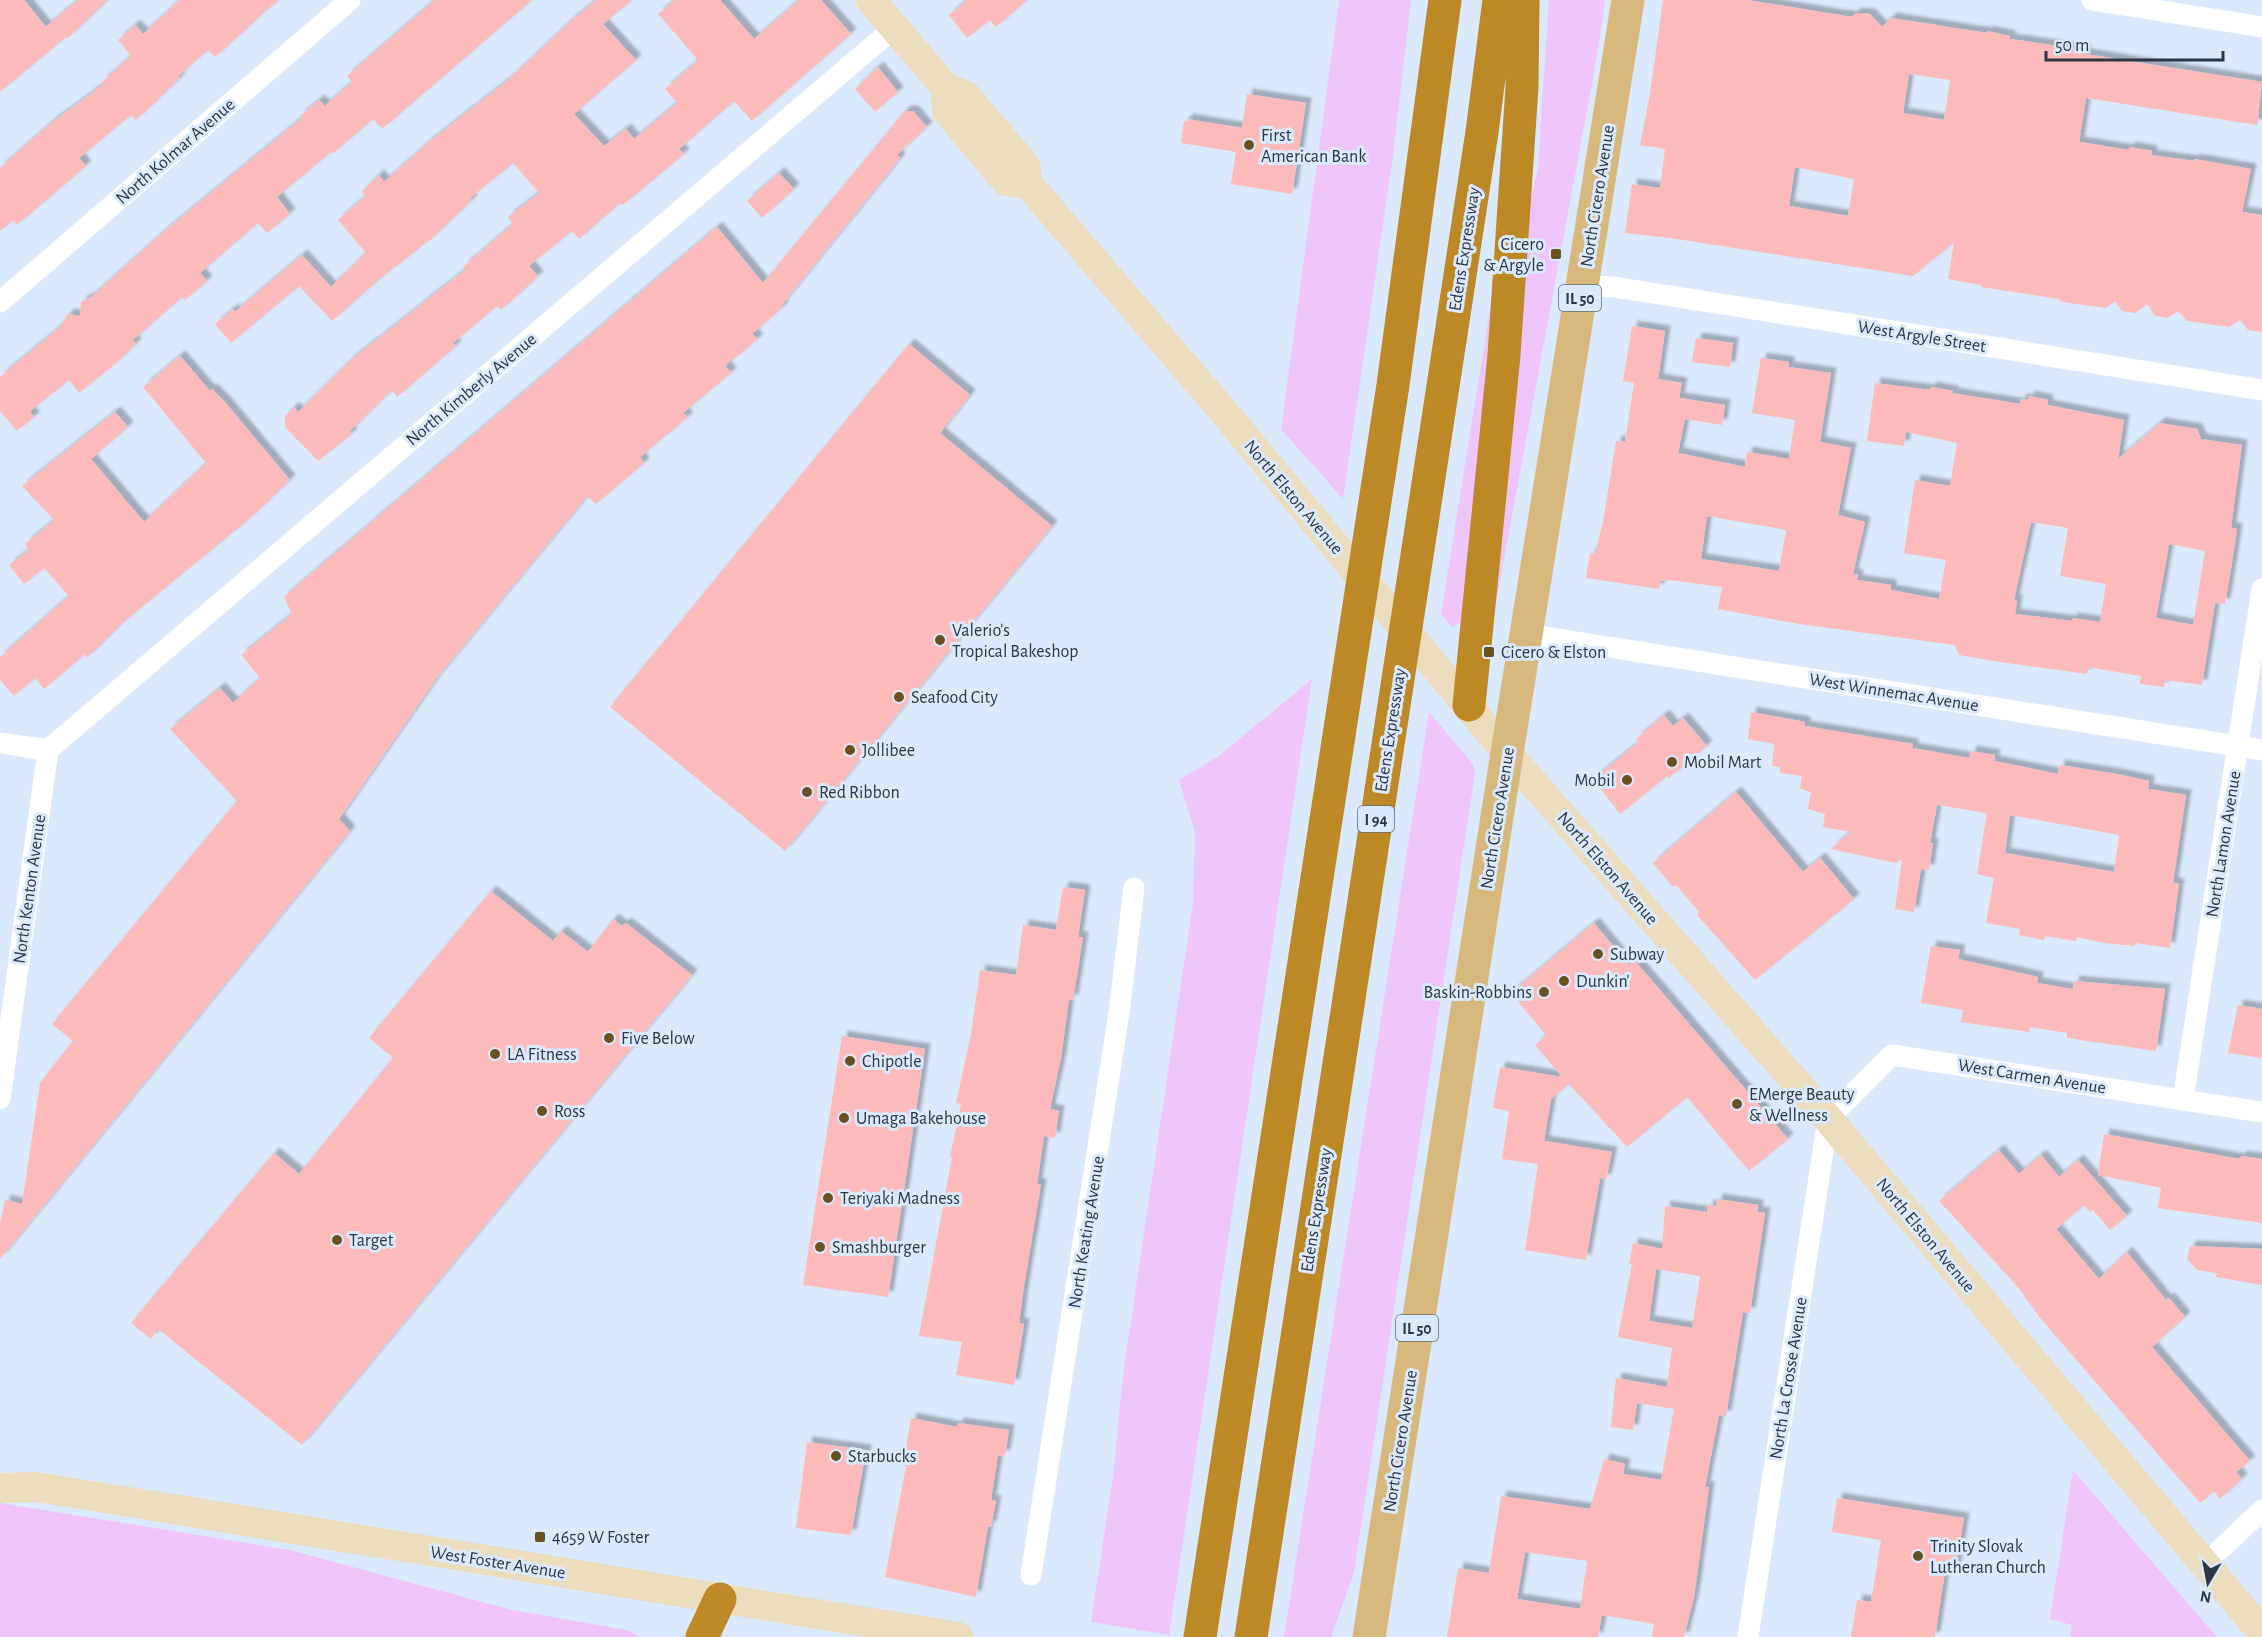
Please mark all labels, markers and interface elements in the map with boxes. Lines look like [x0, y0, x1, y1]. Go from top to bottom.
scale bar [2046, 24, 2223, 62]
text: 50 m [2055, 37, 2089, 55]
street label: North Kolmar Avenue [113, 95, 239, 208]
street label: North Cicero Avenue [1578, 124, 1618, 268]
place label: First American Bank [1261, 127, 1367, 166]
marker: First American Bank [1242, 138, 1256, 152]
street label: Edens Expressway [1446, 186, 1484, 312]
place label: Cicero & Argyle [1483, 236, 1544, 275]
marker: Cicero & Argyle [1549, 247, 1563, 261]
road number: IL 50 [1559, 285, 1601, 311]
street label: West Argyle Street [1856, 318, 1987, 356]
street label: North Kimberly Avenue [403, 330, 540, 449]
street label: North Elston Avenue [1240, 437, 1346, 558]
place label: Valerio's Tropical Bakeshop [952, 622, 1079, 661]
marker: Valerio's Tropical Bakeshop [933, 633, 947, 647]
place label: Cicero & Elston [1501, 644, 1606, 662]
marker: Cicero & Elston [1482, 645, 1496, 659]
street label: Edens Expressway [1372, 667, 1410, 793]
street label: West Winnemac Avenue [1808, 671, 1980, 715]
place label: Seafood City [911, 689, 998, 707]
marker: Seafood City [892, 690, 906, 704]
place label: Jollibee [862, 742, 915, 760]
marker: Jollibee [843, 743, 857, 757]
street label: North Cicero Avenue [1478, 746, 1518, 890]
place label: Mobil Mart [1684, 754, 1762, 772]
marker: Mobil Mart [1665, 755, 1679, 769]
street label: North Lamon Avenue [2204, 770, 2244, 919]
place label: Mobil [1574, 772, 1615, 790]
marker: Mobil [1620, 773, 1634, 787]
place label: Red Ribbon [819, 784, 900, 802]
marker: Red Ribbon [800, 785, 814, 799]
road number: I 94 [1358, 806, 1394, 832]
street label: North Elston Avenue [1554, 809, 1661, 929]
street label: North Kenton Avenue [11, 813, 49, 965]
place label: Subway [1610, 946, 1665, 964]
marker: Subway [1591, 947, 1605, 961]
place label: Dunkin' [1576, 973, 1630, 991]
marker: Dunkin' [1557, 974, 1571, 988]
place label: Baskin-Robbins [1424, 984, 1532, 1002]
marker: Baskin-Robbins [1537, 985, 1551, 999]
place label: Five Below [621, 1030, 695, 1048]
marker: Five Below [602, 1031, 616, 1045]
place label: LA Fitness [507, 1046, 577, 1064]
marker: LA Fitness [488, 1047, 502, 1061]
place label: Chipotle [862, 1053, 922, 1071]
marker: Chipotle [843, 1054, 857, 1068]
street label: West Carmen Avenue [1957, 1056, 2107, 1098]
place label: EMerge Beauty & Wellness [1749, 1086, 1855, 1125]
marker: EMerge Beauty & Wellness [1730, 1097, 1744, 1111]
place label: Ross [554, 1103, 586, 1121]
marker: Ross [535, 1104, 549, 1118]
place label: Umaga Bakehouse [856, 1110, 986, 1128]
marker: Umaga Bakehouse [837, 1111, 851, 1125]
street label: Edens Expressway [1298, 1147, 1336, 1273]
street label: North Keating Avenue [1066, 1155, 1108, 1310]
street label: North Elston Avenue [1872, 1175, 1978, 1296]
place label: Teriyaki Madness [840, 1190, 960, 1208]
marker: Teriyaki Madness [821, 1191, 835, 1205]
place label: Target [349, 1232, 394, 1250]
marker: Target [330, 1233, 344, 1247]
place label: Smashburger [832, 1239, 926, 1257]
marker: Smashburger [813, 1240, 827, 1254]
street label: North La Crosse Avenue [1767, 1296, 1811, 1461]
road number: IL 50 [1396, 1315, 1438, 1341]
street label: North Cicero Avenue [1381, 1369, 1421, 1513]
place label: Starbucks [848, 1448, 916, 1466]
marker: Starbucks [829, 1449, 843, 1463]
place label: 4659 W Foster [552, 1529, 650, 1547]
marker: 4659 W Foster [533, 1530, 547, 1544]
place label: Trinity Slovak Lutheran Church [1930, 1538, 2046, 1577]
street label: West Foster Avenue [429, 1543, 567, 1583]
marker: Trinity Slovak Lutheran Church [1911, 1549, 1925, 1563]
north arrow [2178, 1553, 2238, 1613]
text: N [2199, 1588, 2212, 1606]

